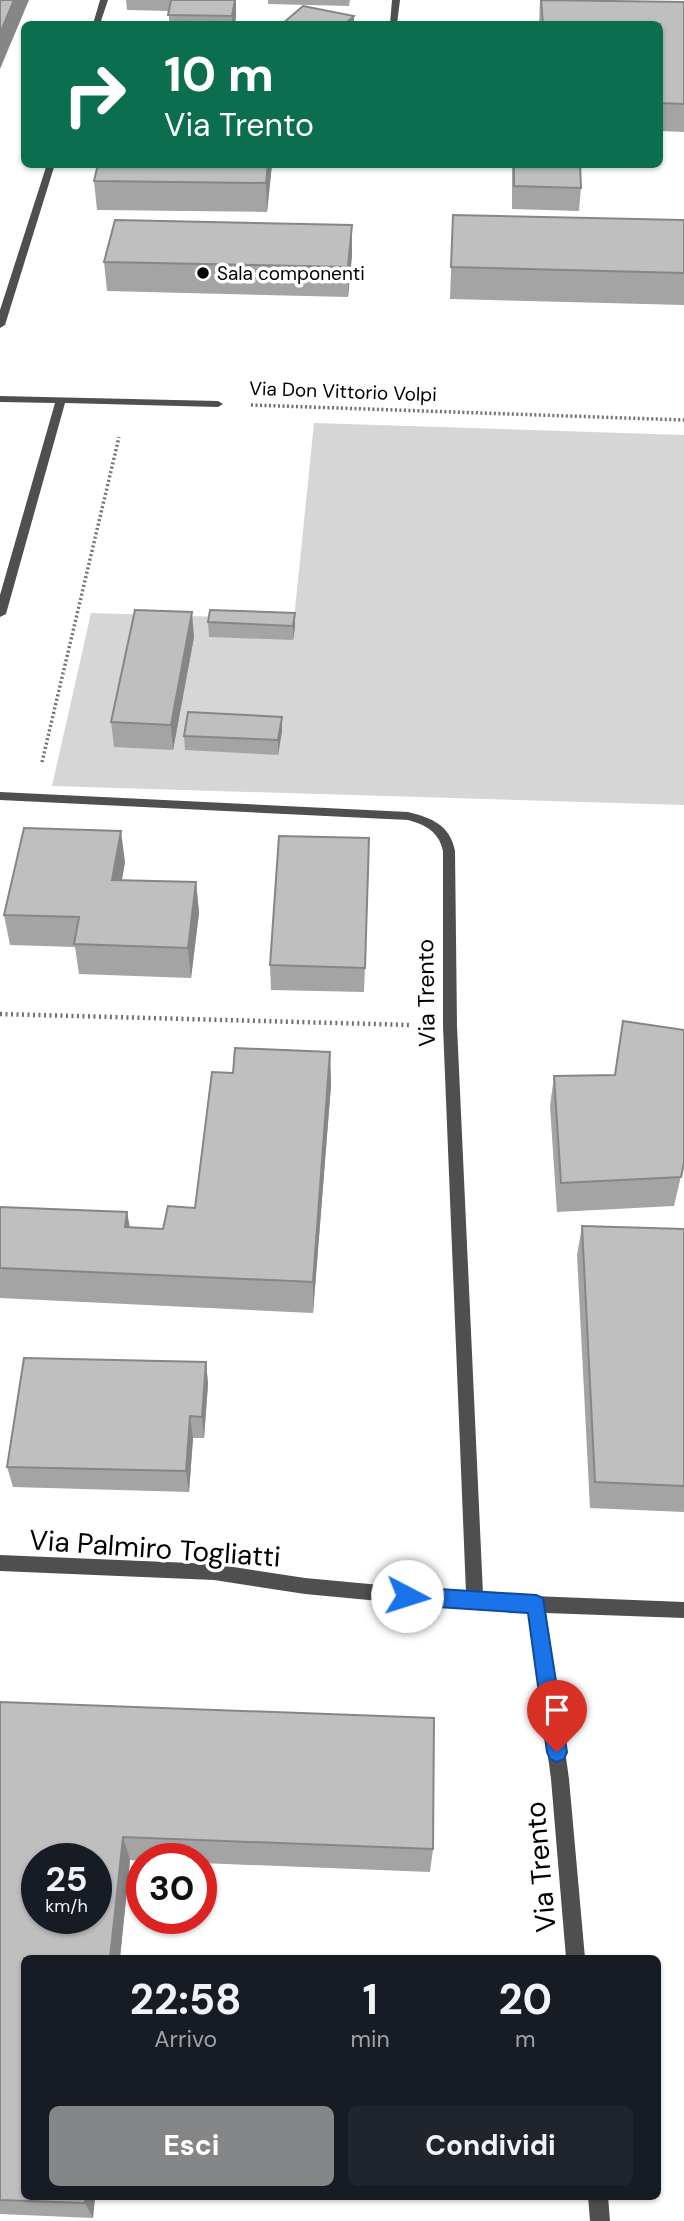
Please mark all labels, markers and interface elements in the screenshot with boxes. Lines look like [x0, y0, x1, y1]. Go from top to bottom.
text: 10 m [164, 42, 274, 106]
icon: right [49, 49, 140, 140]
text: Via Trento [164, 104, 314, 146]
place label: Sala componenti [217, 261, 365, 286]
marker: Sala componenti [195, 265, 211, 281]
street label: Via Don Vittorio Volpi [249, 376, 437, 407]
street label: Via Trento [410, 939, 442, 1047]
street label: Via Palmiro Togliatti [28, 1521, 282, 1576]
position arrow [370, 1559, 444, 1633]
pin [527, 1680, 587, 1752]
icon: arrive [538, 1691, 576, 1729]
street label: Via Trento [516, 1800, 565, 1934]
speed limit sign: 30 [126, 1843, 217, 1934]
text: 25 [46, 1856, 87, 1902]
text: km/h [45, 1894, 88, 1918]
text: 22:58 [130, 1972, 242, 2027]
text: 1 [362, 1972, 378, 2027]
text: 20 [499, 1972, 552, 2027]
text: Arrivo [154, 2024, 217, 2054]
text: min [350, 2024, 390, 2054]
text: m [515, 2024, 536, 2054]
button: Esci [49, 2106, 334, 2186]
button: Condividi [348, 2106, 633, 2186]

